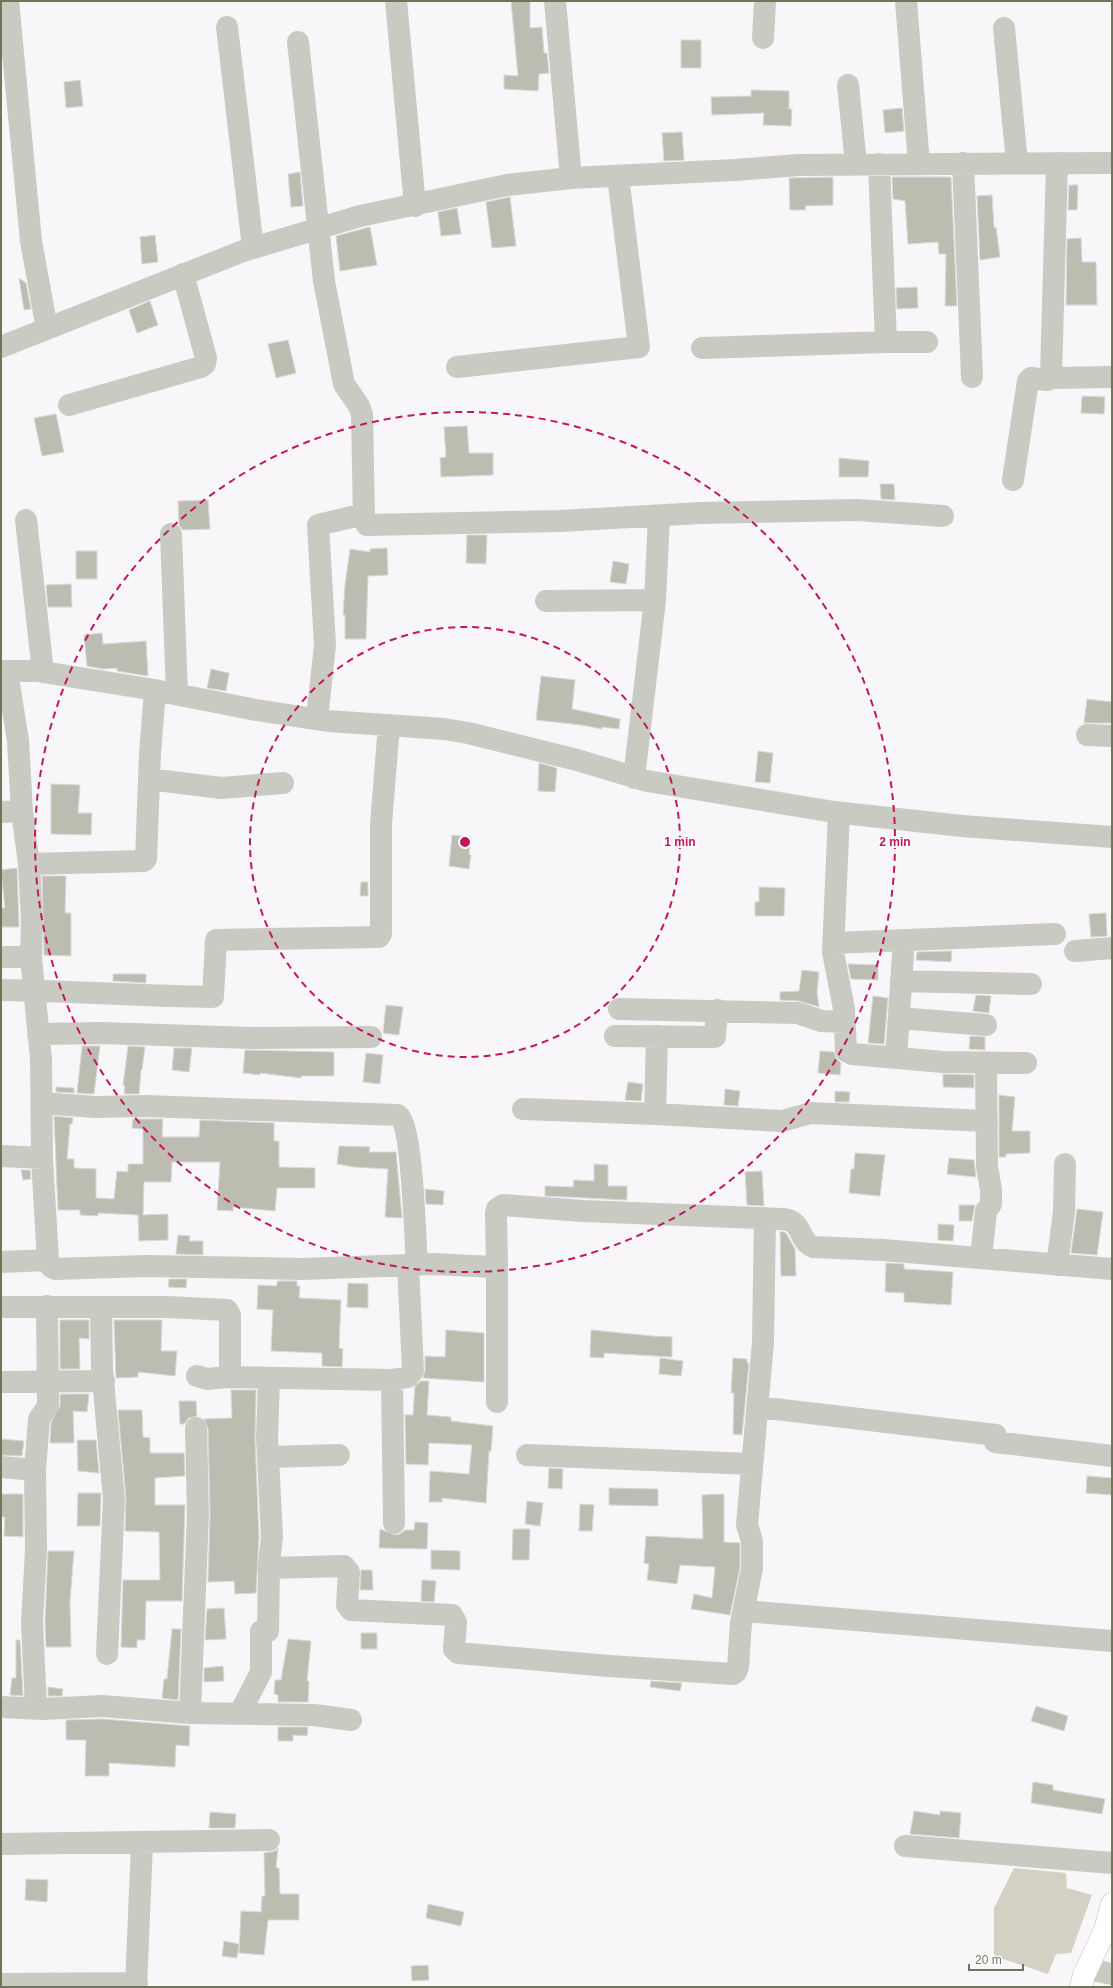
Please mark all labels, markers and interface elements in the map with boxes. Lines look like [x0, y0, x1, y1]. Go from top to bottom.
centre of rings [458, 835, 472, 849]
text: 1 min [664, 835, 696, 849]
text: 2 min [879, 835, 911, 849]
scale bar [969, 1946, 1023, 1972]
text: 20 m [975, 1953, 1002, 1967]

